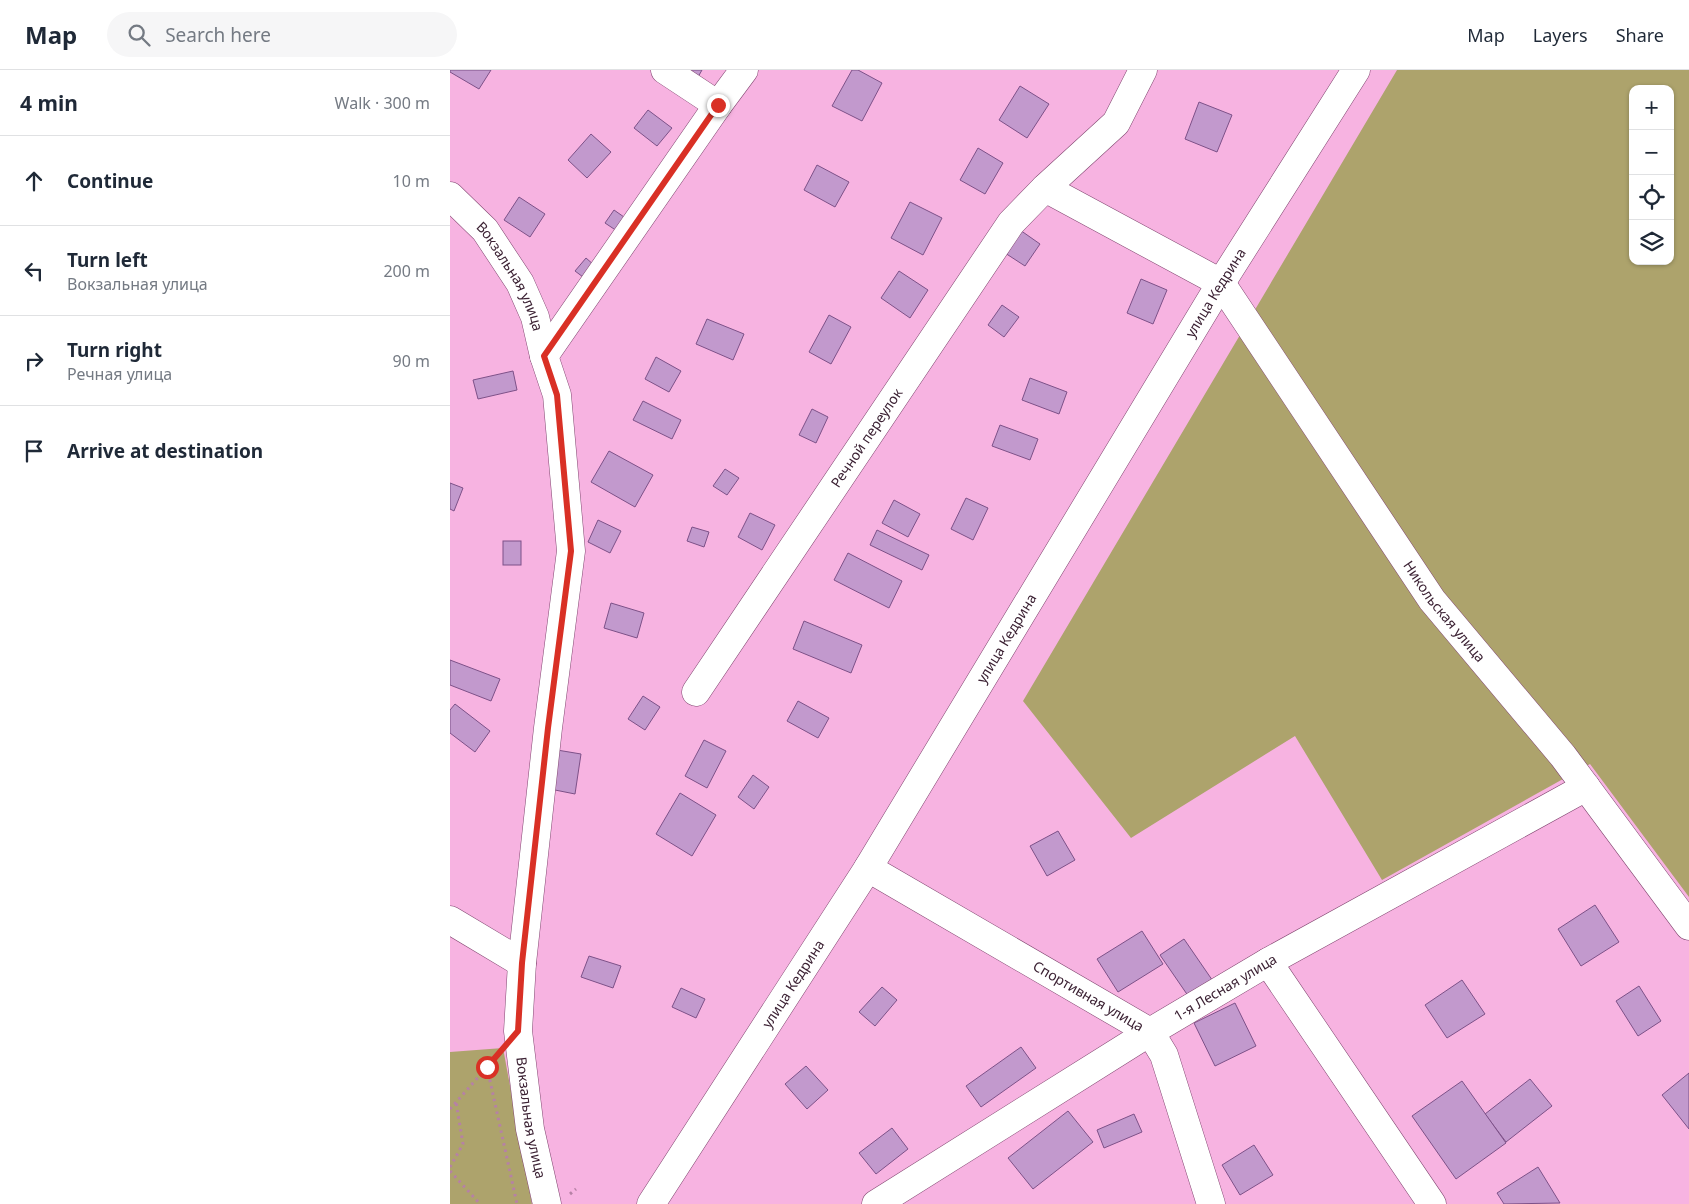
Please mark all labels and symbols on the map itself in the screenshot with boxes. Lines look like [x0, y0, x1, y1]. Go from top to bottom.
route end [707, 94, 730, 117]
street label: Вокзальная улица [473, 217, 548, 333]
street label: улица Кедрина [1180, 244, 1250, 341]
street label: Речной переулок [826, 384, 907, 491]
street label: Никольская улица [1399, 557, 1490, 666]
street label: улица Кедрина [972, 590, 1040, 687]
street label: улица Кедрина [757, 936, 828, 1031]
street label: 1-я Лесная улица [1170, 949, 1280, 1025]
street label: Спортивная улица [1030, 956, 1148, 1035]
route start [476, 1056, 499, 1079]
street label: Вокзальная улица [512, 1056, 551, 1180]

